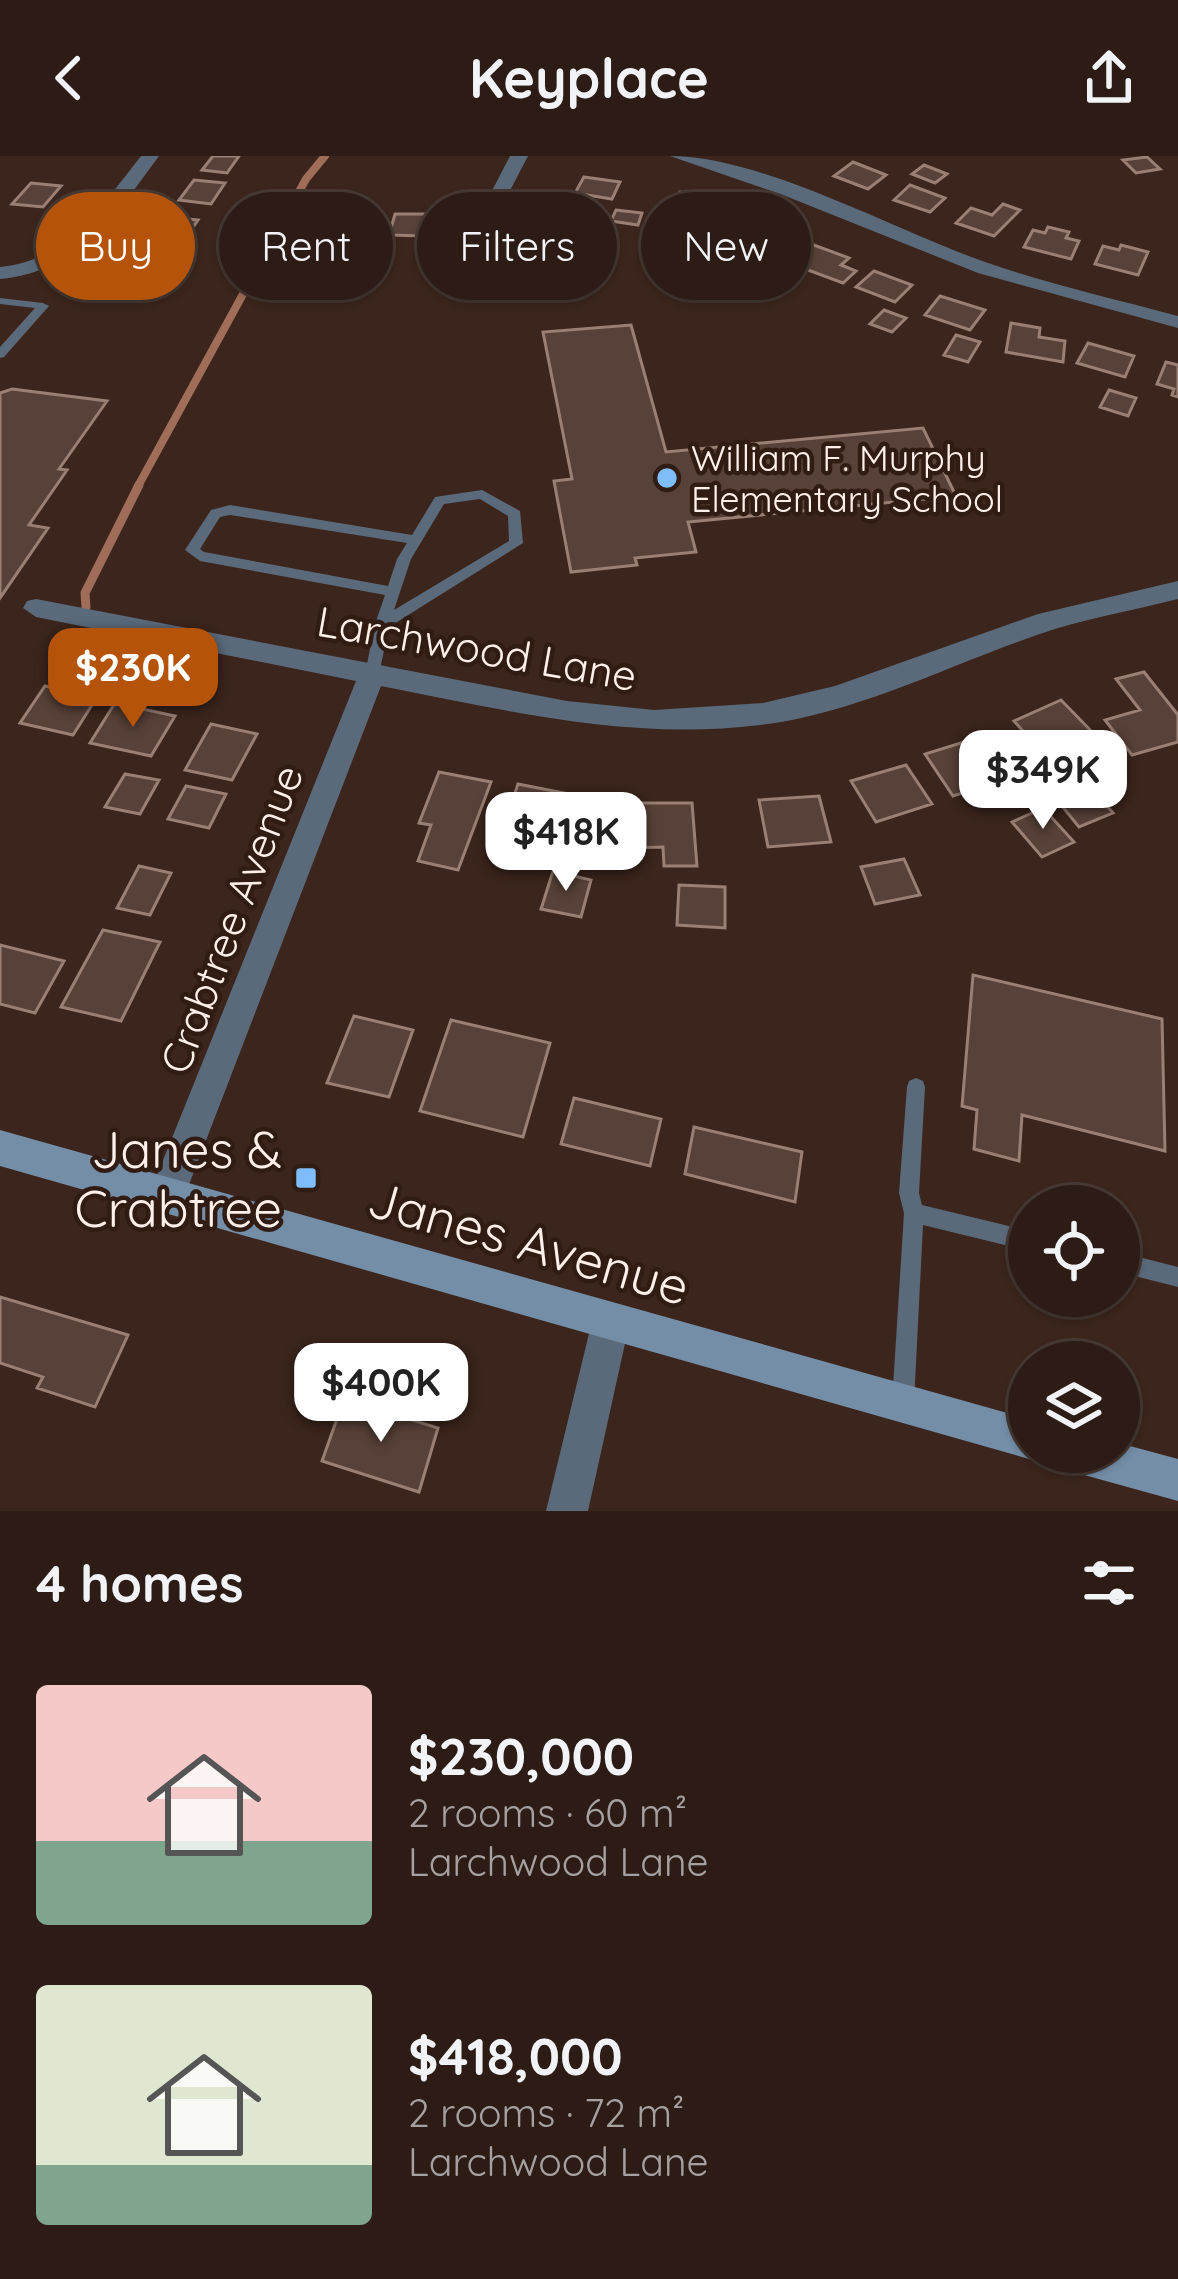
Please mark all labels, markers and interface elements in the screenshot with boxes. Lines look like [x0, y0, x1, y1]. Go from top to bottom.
text: Keyplace [469, 44, 709, 112]
icon: back [36, 45, 102, 111]
icon: share [1076, 45, 1142, 111]
chip: Buy [36, 192, 195, 300]
chip: Rent [219, 192, 393, 300]
chip: Filters [417, 192, 617, 300]
chip: New [641, 192, 811, 300]
place label: William F. Murphy Elementary School [691, 435, 1003, 521]
marker: William F. Murphy Elementary School [654, 465, 680, 491]
street label: Larchwood Lane [313, 594, 641, 702]
pin: $230K [49, 628, 217, 730]
text: $230K [75, 642, 191, 691]
pin: $349K [959, 730, 1127, 832]
text: $349K [986, 744, 1100, 793]
street label: Crabtree Avenue [148, 757, 314, 1081]
pin: $418K [482, 792, 650, 894]
text: $418K [512, 806, 620, 855]
place label: Janes & Crabtree [74, 1117, 282, 1240]
marker: Janes & Crabtree [293, 1165, 319, 1191]
street label: Janes Avenue [361, 1166, 697, 1318]
map controls [1008, 1185, 1140, 1473]
button: locate [1008, 1185, 1140, 1317]
button: layers [1008, 1341, 1140, 1473]
pin: $400K [297, 1343, 465, 1445]
text: $400K [321, 1357, 441, 1406]
icon: filters [1076, 1550, 1142, 1616]
text: 4 homes [36, 1551, 244, 1615]
text: $230,000 [408, 1724, 634, 1788]
icon: home [132, 1733, 276, 1877]
text: 2 rooms · 60 m² [408, 1788, 687, 1837]
text: Larchwood Lane [408, 1837, 709, 1886]
text: $418,000 [408, 2024, 623, 2088]
icon: home [132, 2033, 276, 2177]
text: 2 rooms · 72 m² [408, 2088, 684, 2137]
text: Larchwood Lane [408, 2137, 709, 2186]

